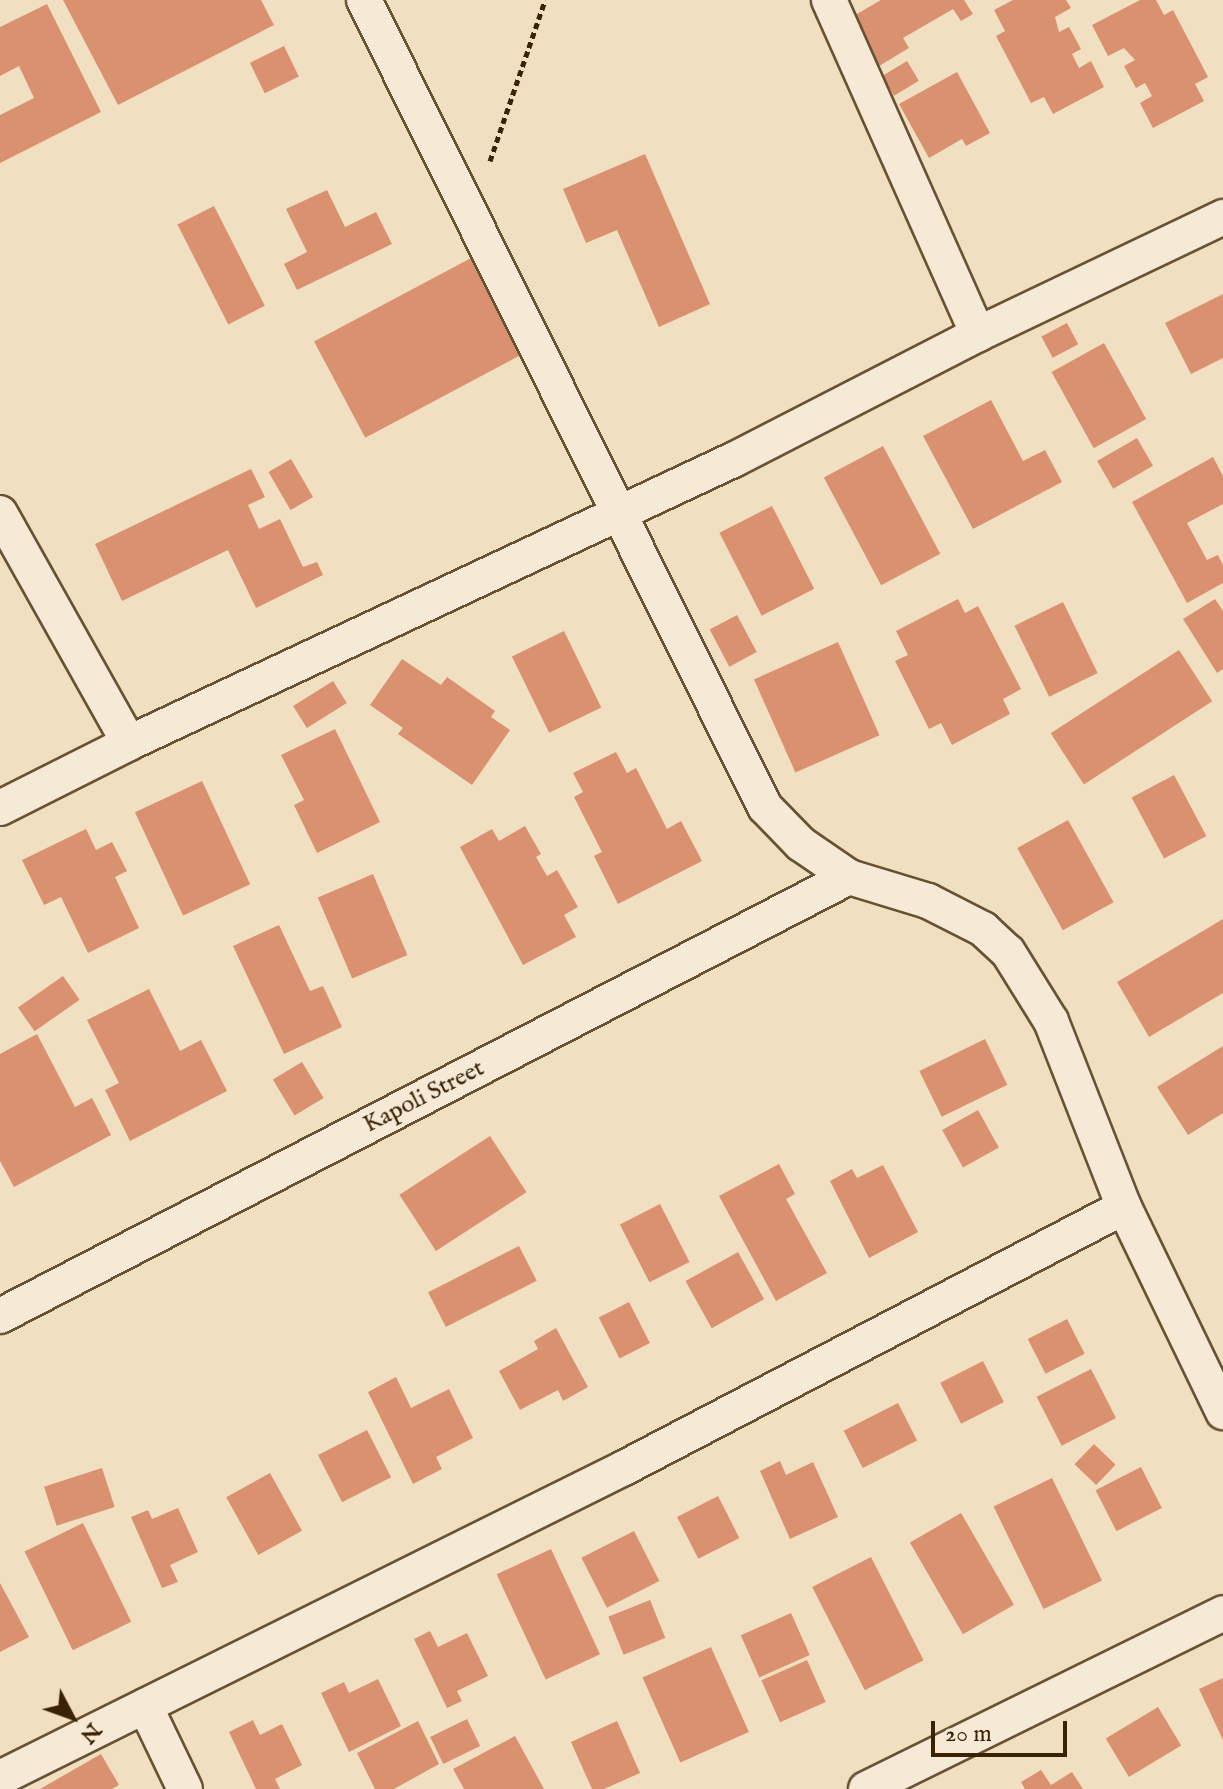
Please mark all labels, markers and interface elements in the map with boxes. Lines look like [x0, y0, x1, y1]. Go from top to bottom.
street label: Kapoli Street [359, 1054, 489, 1140]
north arrow [32, 1677, 112, 1757]
scale bar [935, 1705, 1071, 1755]
text: N [73, 1716, 107, 1749]
text: 20 m [945, 1719, 992, 1750]

